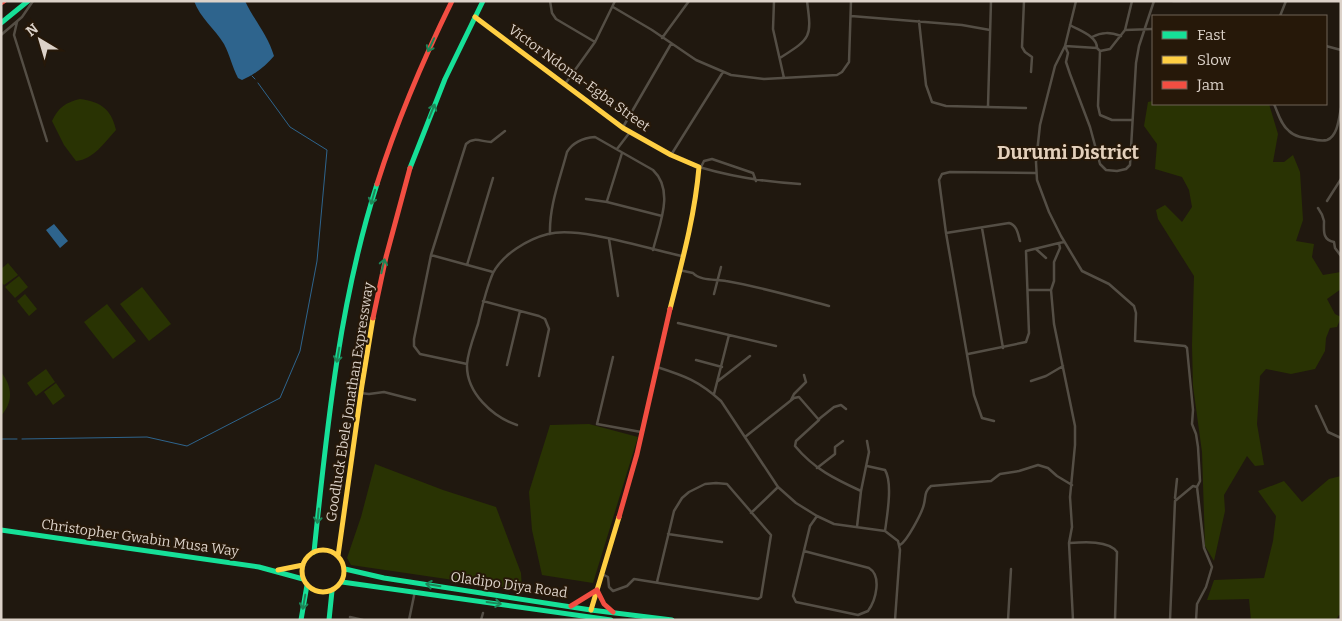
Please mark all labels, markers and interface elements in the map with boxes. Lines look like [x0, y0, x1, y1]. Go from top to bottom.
north arrow [15, 15, 65, 65]
legend [1152, 15, 1327, 105]
text: N [23, 20, 42, 40]
street label: Victor Ndoma-Egba Street [505, 21, 653, 135]
text: Fast [1197, 26, 1226, 44]
one-way arrow [425, 37, 435, 52]
text: Slow [1197, 51, 1232, 69]
text: Jam [1196, 76, 1225, 94]
one-way arrow [428, 104, 437, 119]
district label: Durumi District [997, 141, 1140, 164]
one-way arrow [367, 188, 377, 204]
one-way arrow [379, 258, 388, 274]
street label: Goodluck Ebele Jonathan Expressway [323, 280, 377, 523]
one-way arrow [332, 347, 342, 363]
one-way arrow [313, 508, 323, 524]
street label: Christopher Gwabin Musa Way [40, 516, 240, 560]
street label: Oladipo Diya Road [449, 568, 569, 602]
one-way arrow [425, 580, 441, 590]
one-way arrow [298, 594, 308, 610]
one-way arrow [486, 598, 502, 608]

